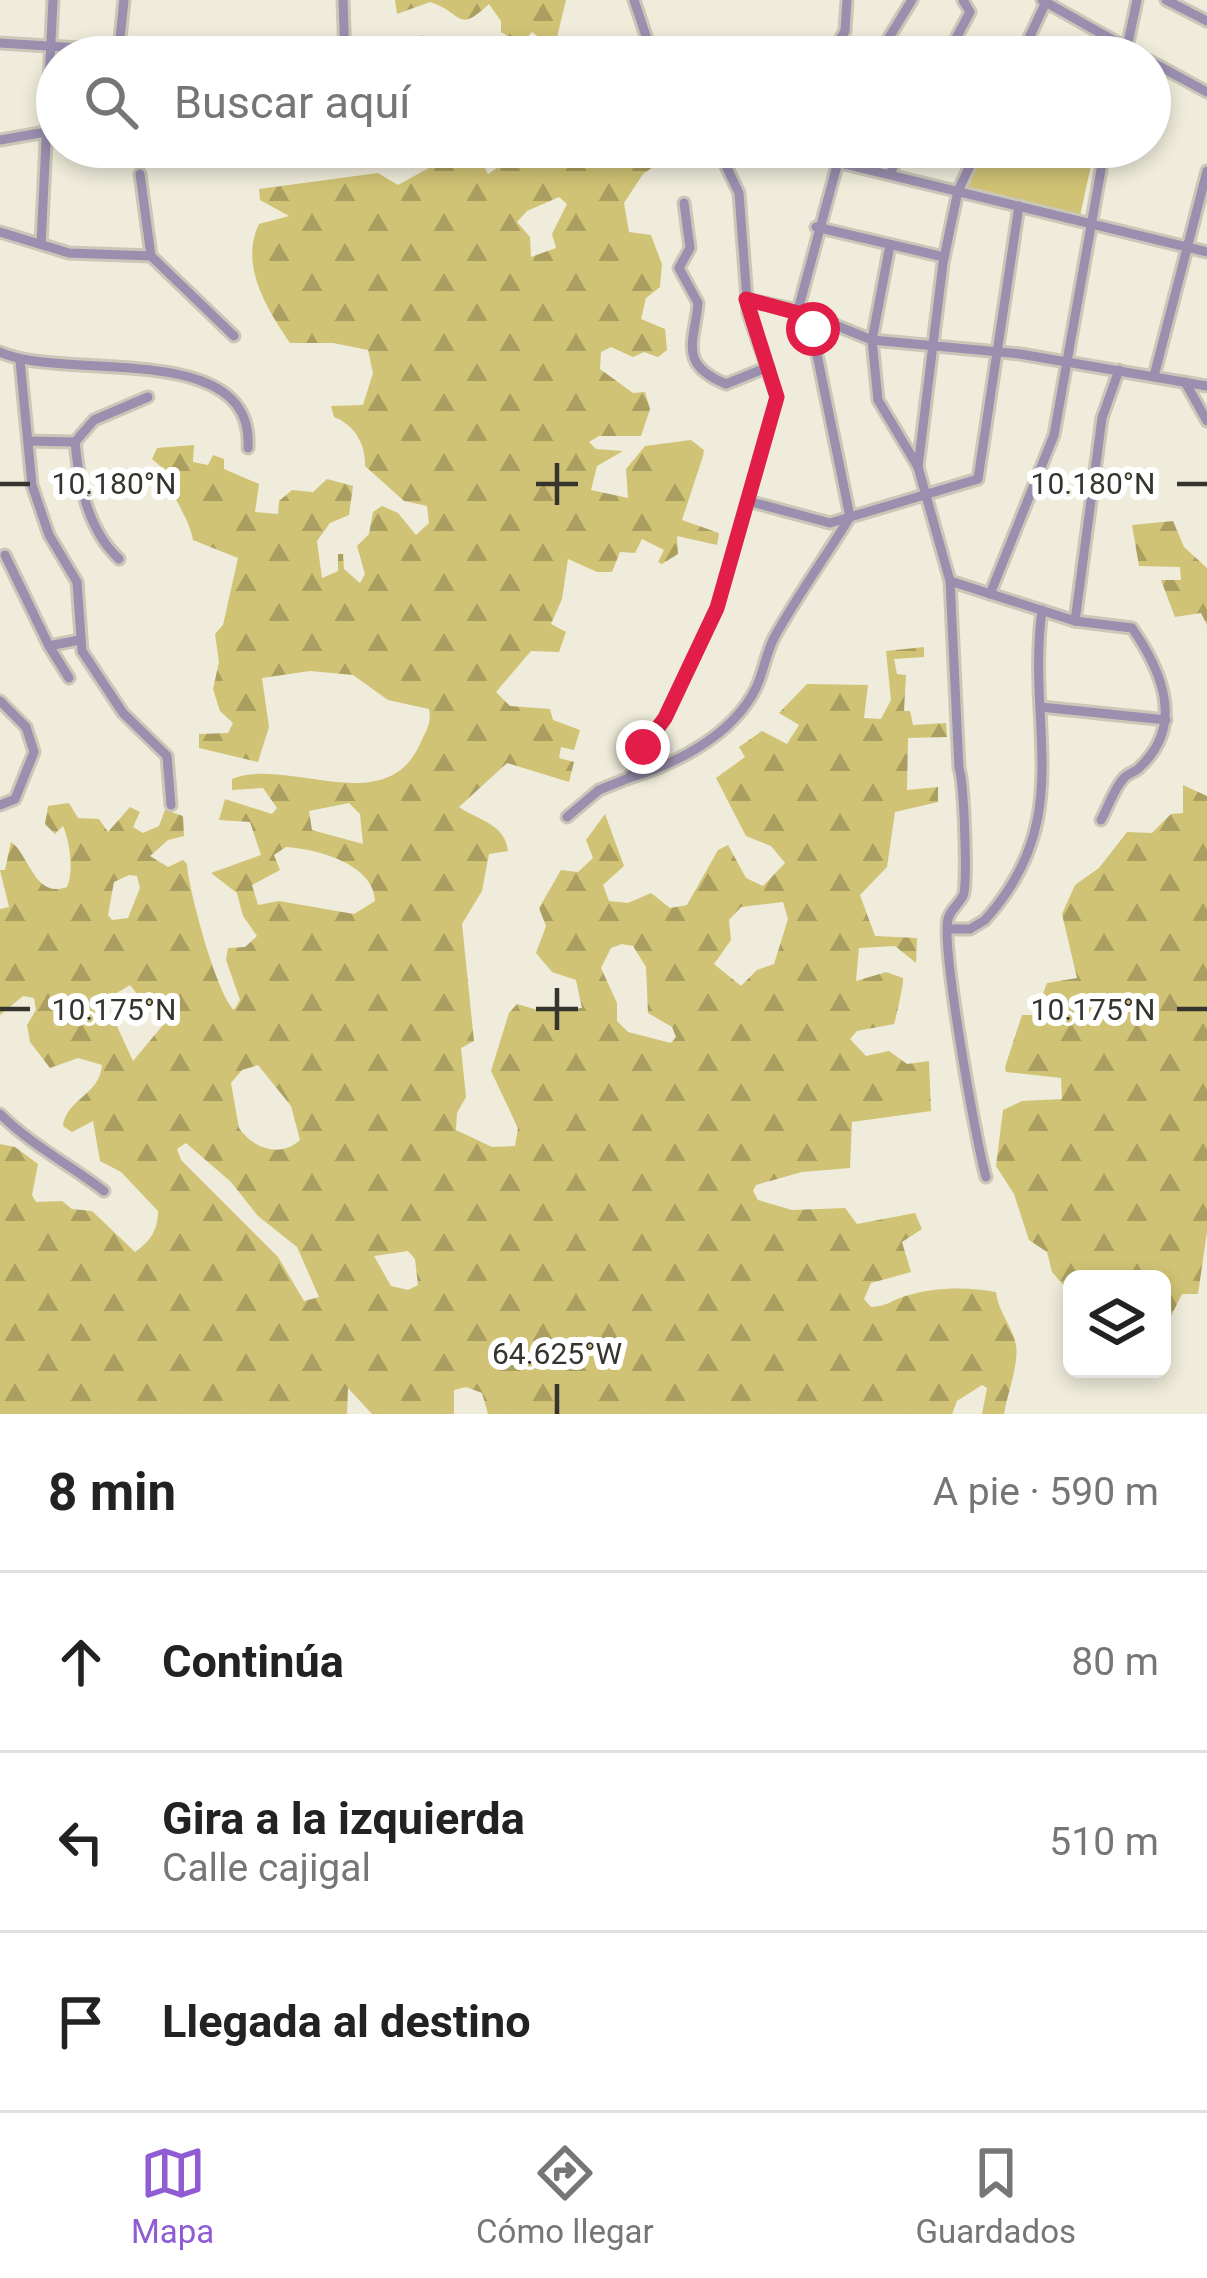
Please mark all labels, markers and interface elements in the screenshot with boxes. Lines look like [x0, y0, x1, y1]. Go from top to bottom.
search box [36, 36, 1171, 168]
icon: search [78, 69, 144, 135]
text: Buscar aquí [174, 76, 411, 129]
route start [786, 302, 840, 356]
text: 10.180°N [52, 466, 176, 501]
text: 10.180°N [1031, 466, 1155, 501]
route end [616, 720, 670, 774]
text: 10.175°N [52, 992, 176, 1027]
text: 10.175°N [1031, 992, 1155, 1027]
map controls [1063, 1270, 1171, 1378]
button: layers [1063, 1270, 1171, 1378]
text: 64.625°W [492, 1336, 622, 1371]
text: 8 min [48, 1463, 176, 1522]
text: A pie · 590 m [933, 1469, 1159, 1515]
icon: ahead [48, 1629, 114, 1695]
text: Continúa [162, 1635, 344, 1688]
text: 80 m [1071, 1639, 1159, 1685]
text: Gira a la izquierda [162, 1792, 525, 1845]
icon: left [48, 1809, 114, 1875]
text: 510 m [1049, 1819, 1159, 1865]
text: Calle cajigal [162, 1845, 371, 1891]
icon: arrive [48, 1989, 114, 2055]
text: Llegada al destino [162, 1995, 531, 2048]
tab: Mapa [131, 2140, 214, 2251]
tab: Cómo llegar [476, 2140, 654, 2251]
tab: Guardados [915, 2140, 1076, 2251]

